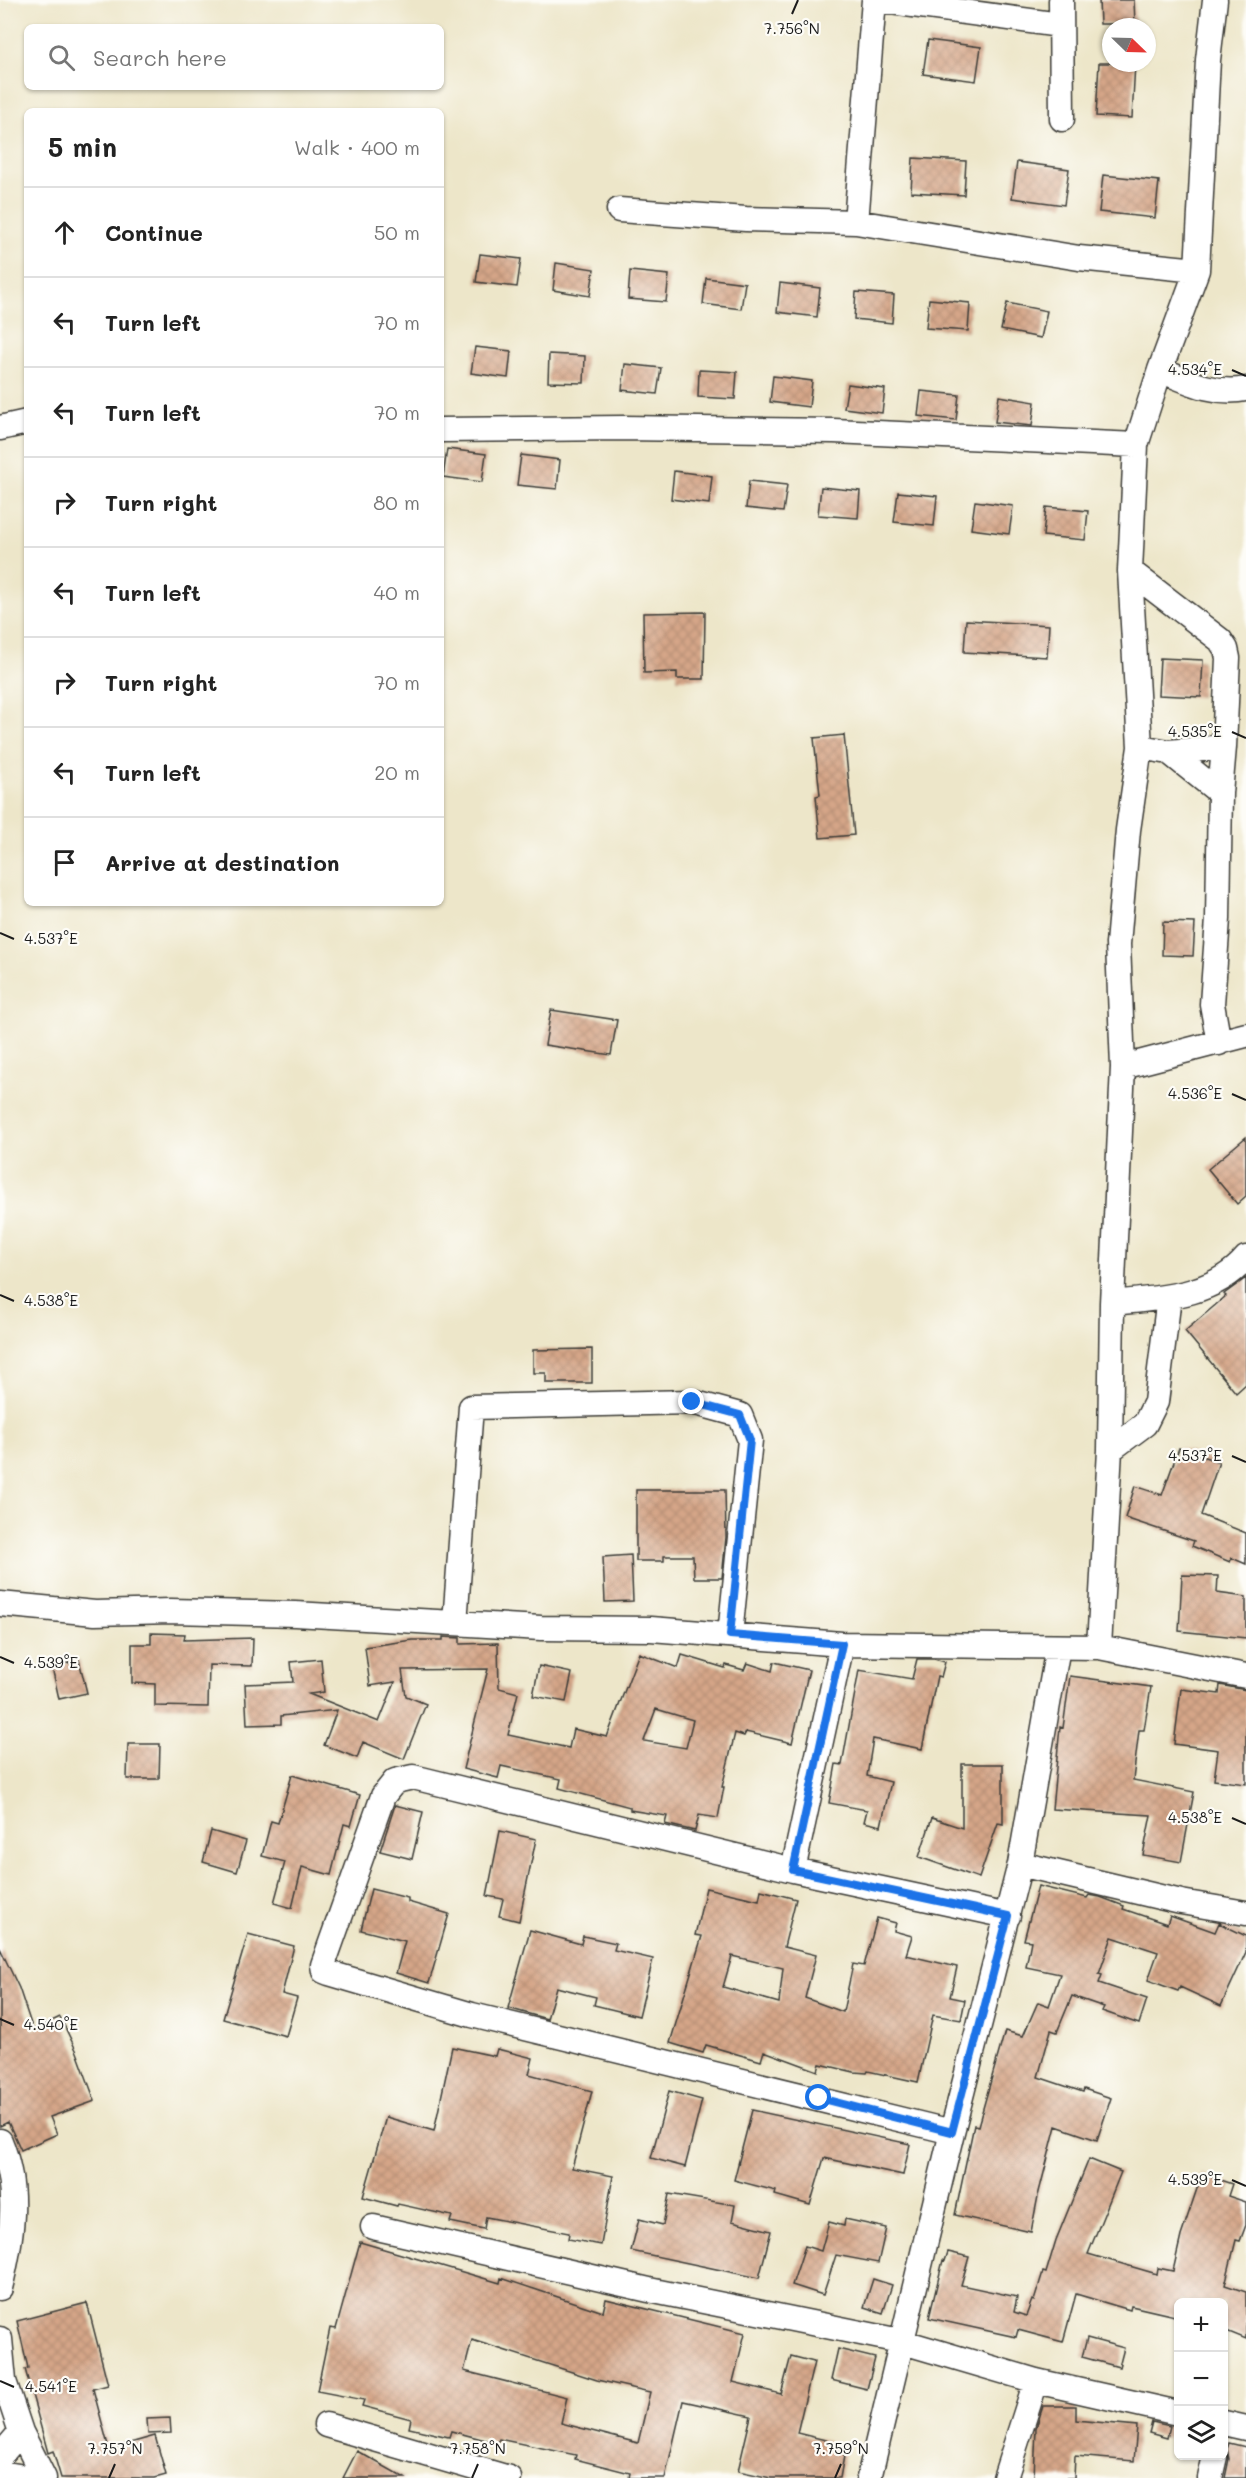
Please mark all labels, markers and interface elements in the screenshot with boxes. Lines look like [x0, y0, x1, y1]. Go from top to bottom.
text: 7.756°N [764, 18, 820, 38]
north arrow [1102, 18, 1156, 72]
search box [24, 24, 444, 90]
icon: search [45, 41, 78, 74]
text: Search here [93, 43, 227, 72]
text: 5 min [48, 130, 117, 164]
text: Walk · 400 m [294, 134, 420, 160]
icon: ahead [48, 216, 81, 249]
text: Continue [105, 218, 203, 247]
text: 50 m [374, 219, 420, 245]
icon: left [48, 306, 81, 339]
text: Turn left [105, 308, 201, 337]
text: 70 m [374, 309, 420, 335]
text: 4.534°E [1168, 359, 1222, 379]
icon: left [48, 396, 81, 429]
text: Turn left [105, 398, 201, 427]
text: 70 m [374, 399, 420, 425]
icon: right [48, 486, 81, 519]
text: Turn right [105, 488, 217, 517]
text: 80 m [373, 489, 420, 515]
icon: left [48, 576, 81, 609]
text: Turn left [105, 578, 201, 607]
text: 40 m [374, 579, 420, 605]
icon: right [48, 666, 81, 699]
text: Turn right [105, 668, 217, 697]
text: 70 m [374, 669, 420, 695]
text: 4.535°E [1168, 721, 1222, 741]
icon: left [48, 756, 81, 789]
text: Turn left [105, 758, 201, 787]
text: 20 m [374, 759, 420, 785]
icon: arrive [48, 846, 81, 879]
text: Arrive at destination [105, 848, 340, 877]
text: 4.537°E [24, 928, 78, 948]
text: 4.536°E [1168, 1083, 1223, 1103]
text: 4.538°E [24, 1290, 79, 1310]
route end [678, 1388, 704, 1414]
text: 4.537°E [1168, 1445, 1222, 1465]
text: 4.539°E [24, 1652, 78, 1672]
text: 4.538°E [1168, 1807, 1223, 1827]
text: 4.540°E [24, 2014, 79, 2034]
route start [805, 2084, 831, 2110]
text: 4.539°E [1168, 2169, 1222, 2189]
map controls [1174, 2298, 1228, 2460]
button: + [1174, 2298, 1228, 2352]
button: − [1174, 2352, 1228, 2406]
text: 4.541°E [25, 2376, 77, 2396]
button: layers [1174, 2406, 1228, 2460]
text: 7.757°N [87, 2438, 143, 2458]
text: 7.758°N [450, 2438, 506, 2458]
text: 7.759°N [813, 2438, 869, 2458]

